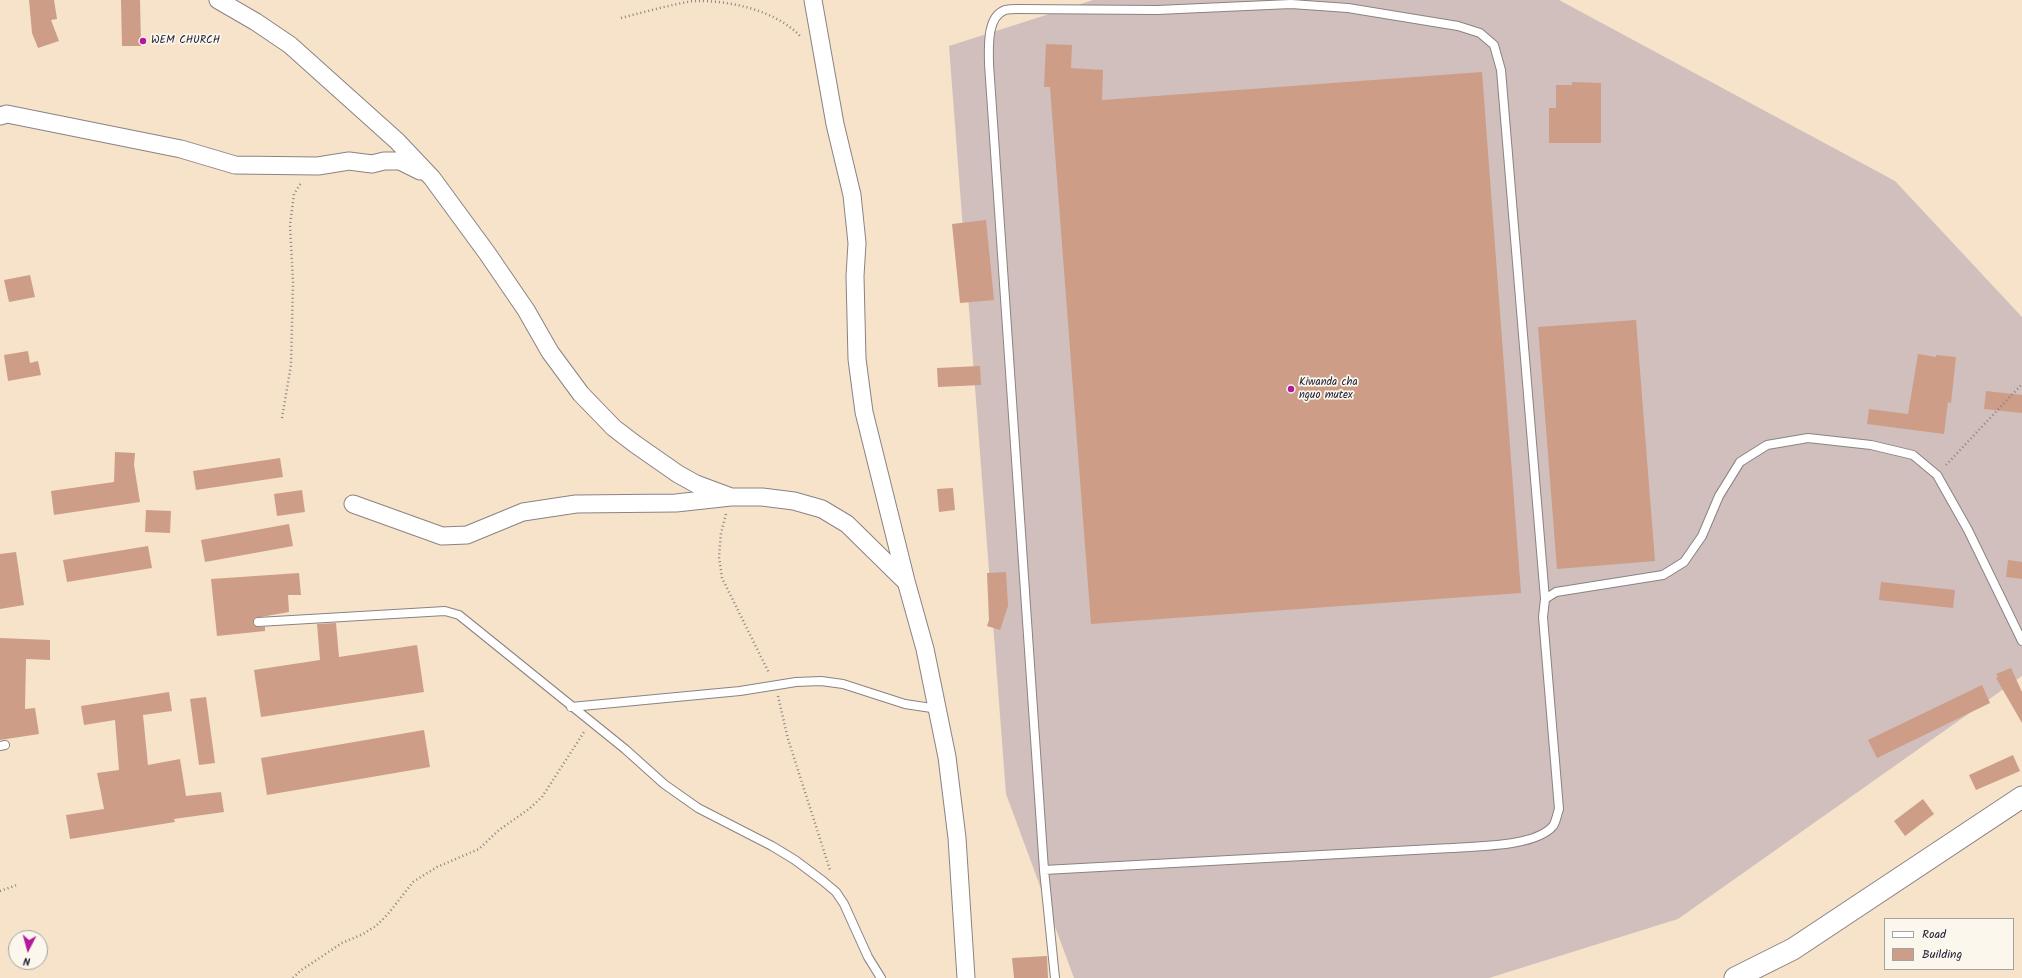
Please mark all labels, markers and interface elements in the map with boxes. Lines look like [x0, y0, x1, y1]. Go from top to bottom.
place label: WEM CHURCH [151, 34, 220, 48]
marker: WEM CHURCH [138, 36, 148, 46]
place label: Kiwanda cha nguo mutex [1299, 376, 1358, 402]
marker: Kiwanda cha nguo mutex [1286, 384, 1296, 394]
legend [1884, 918, 2014, 970]
text: Road [1922, 925, 1946, 944]
north arrow [8, 930, 48, 970]
text: Building [1922, 945, 1962, 964]
text: N [22, 952, 31, 970]

